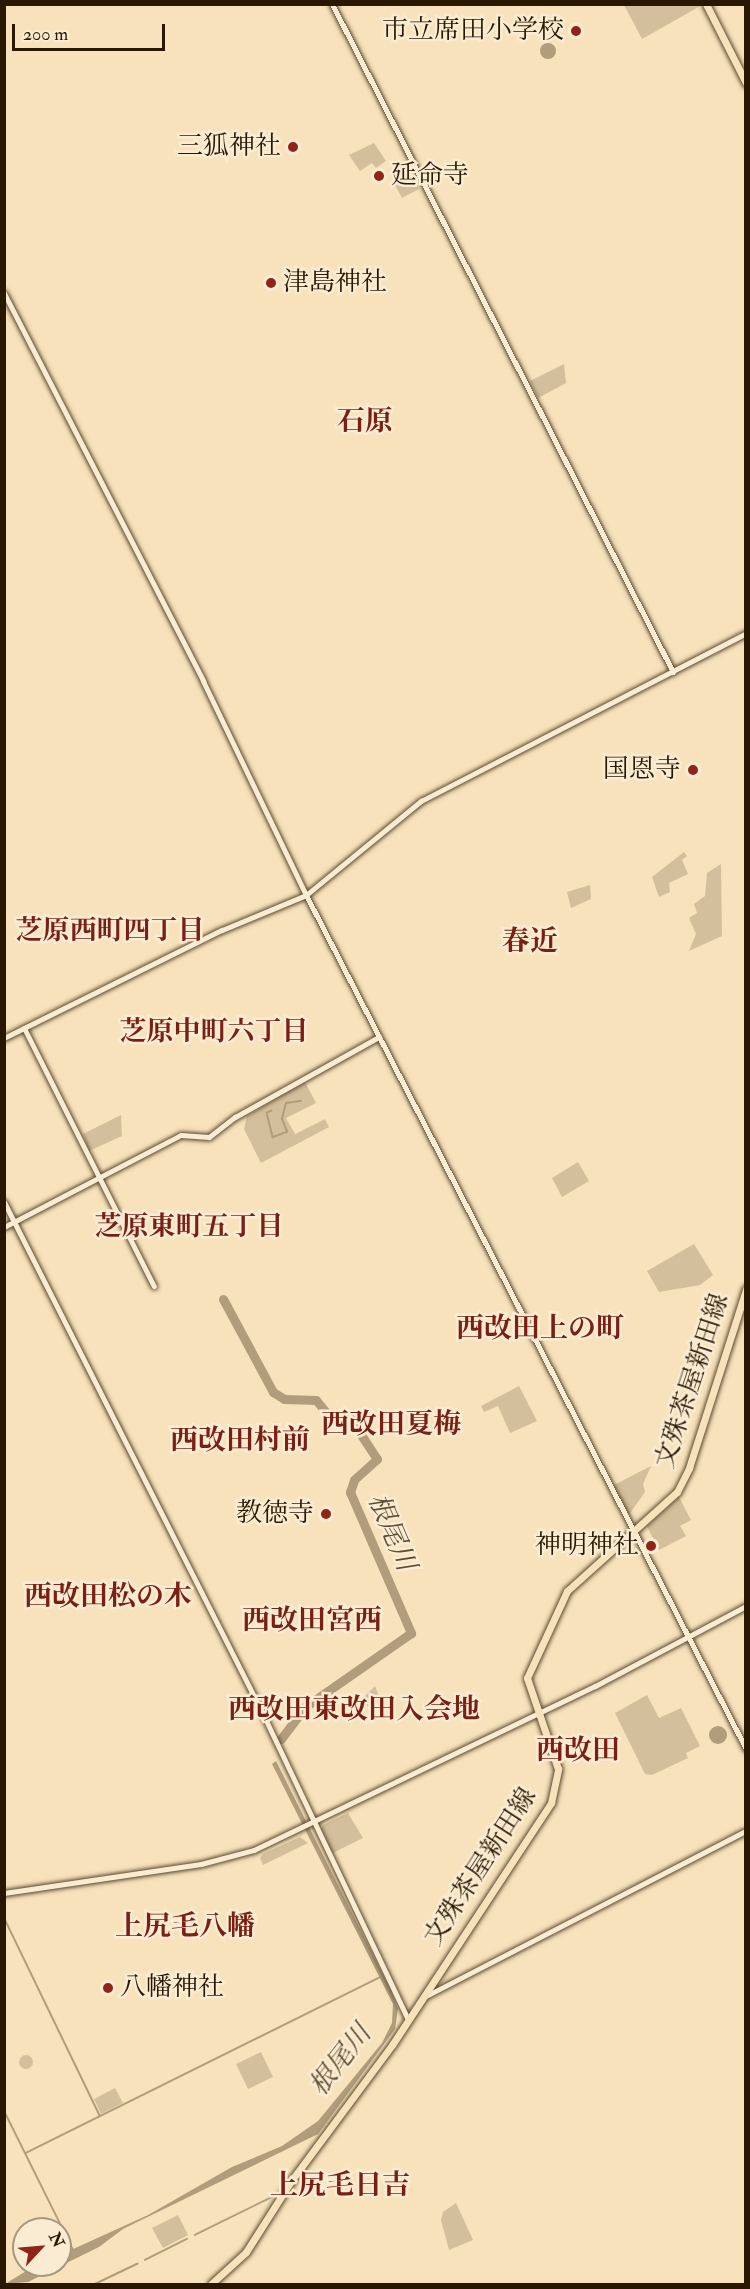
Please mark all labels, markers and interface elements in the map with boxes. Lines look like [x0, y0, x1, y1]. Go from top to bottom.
scale bar [15, 12, 168, 50]
place label: 市立席田小学校 [382, 15, 564, 47]
text: 200 m [23, 23, 68, 46]
marker: 市立席田小学校 [569, 24, 583, 38]
place label: 三狐神社 [177, 131, 281, 163]
marker: 三狐神社 [286, 140, 300, 154]
place label: 延命寺 [391, 160, 469, 192]
marker: 延命寺 [372, 169, 386, 183]
place label: 津島神社 [283, 267, 387, 299]
marker: 津島神社 [264, 276, 278, 290]
district label: 石原 [337, 405, 393, 439]
place label: 国恩寺 [603, 754, 681, 786]
marker: 国恩寺 [686, 763, 700, 777]
district label: 芝原西町四丁目 [16, 915, 204, 947]
district label: 春近 [502, 925, 558, 959]
district label: 芝原中町六丁目 [120, 1016, 308, 1048]
district label: 芝原東町五丁目 [95, 1211, 283, 1243]
street label: 文殊茶屋新田線 [650, 1290, 736, 1472]
district label: 西改田上の町 [456, 1312, 624, 1346]
district label: 西改田夏梅 [321, 1408, 461, 1442]
district label: 西改田村前 [170, 1424, 310, 1458]
water label: 根尾川 [361, 1488, 423, 1576]
place label: 教徳寺 [236, 1498, 314, 1530]
marker: 教徳寺 [319, 1507, 333, 1521]
place label: 神明神社 [535, 1530, 639, 1562]
marker: 神明神社 [644, 1539, 658, 1553]
district label: 西改田松の木 [24, 1580, 192, 1614]
district label: 西改田宮西 [242, 1604, 382, 1638]
district label: 西改田東改田入会地 [228, 1693, 480, 1727]
district label: 西改田 [536, 1734, 620, 1768]
street label: 文殊茶屋新田線 [418, 1782, 544, 1952]
district label: 上尻毛八幡 [115, 1910, 255, 1944]
place label: 八幡神社 [120, 1972, 224, 2004]
marker: 八幡神社 [101, 1981, 115, 1995]
water label: 根尾川 [302, 2018, 378, 2102]
district label: 上尻毛日吉 [270, 2169, 410, 2203]
north arrow [12, 2217, 72, 2277]
text: N [44, 2229, 69, 2251]

